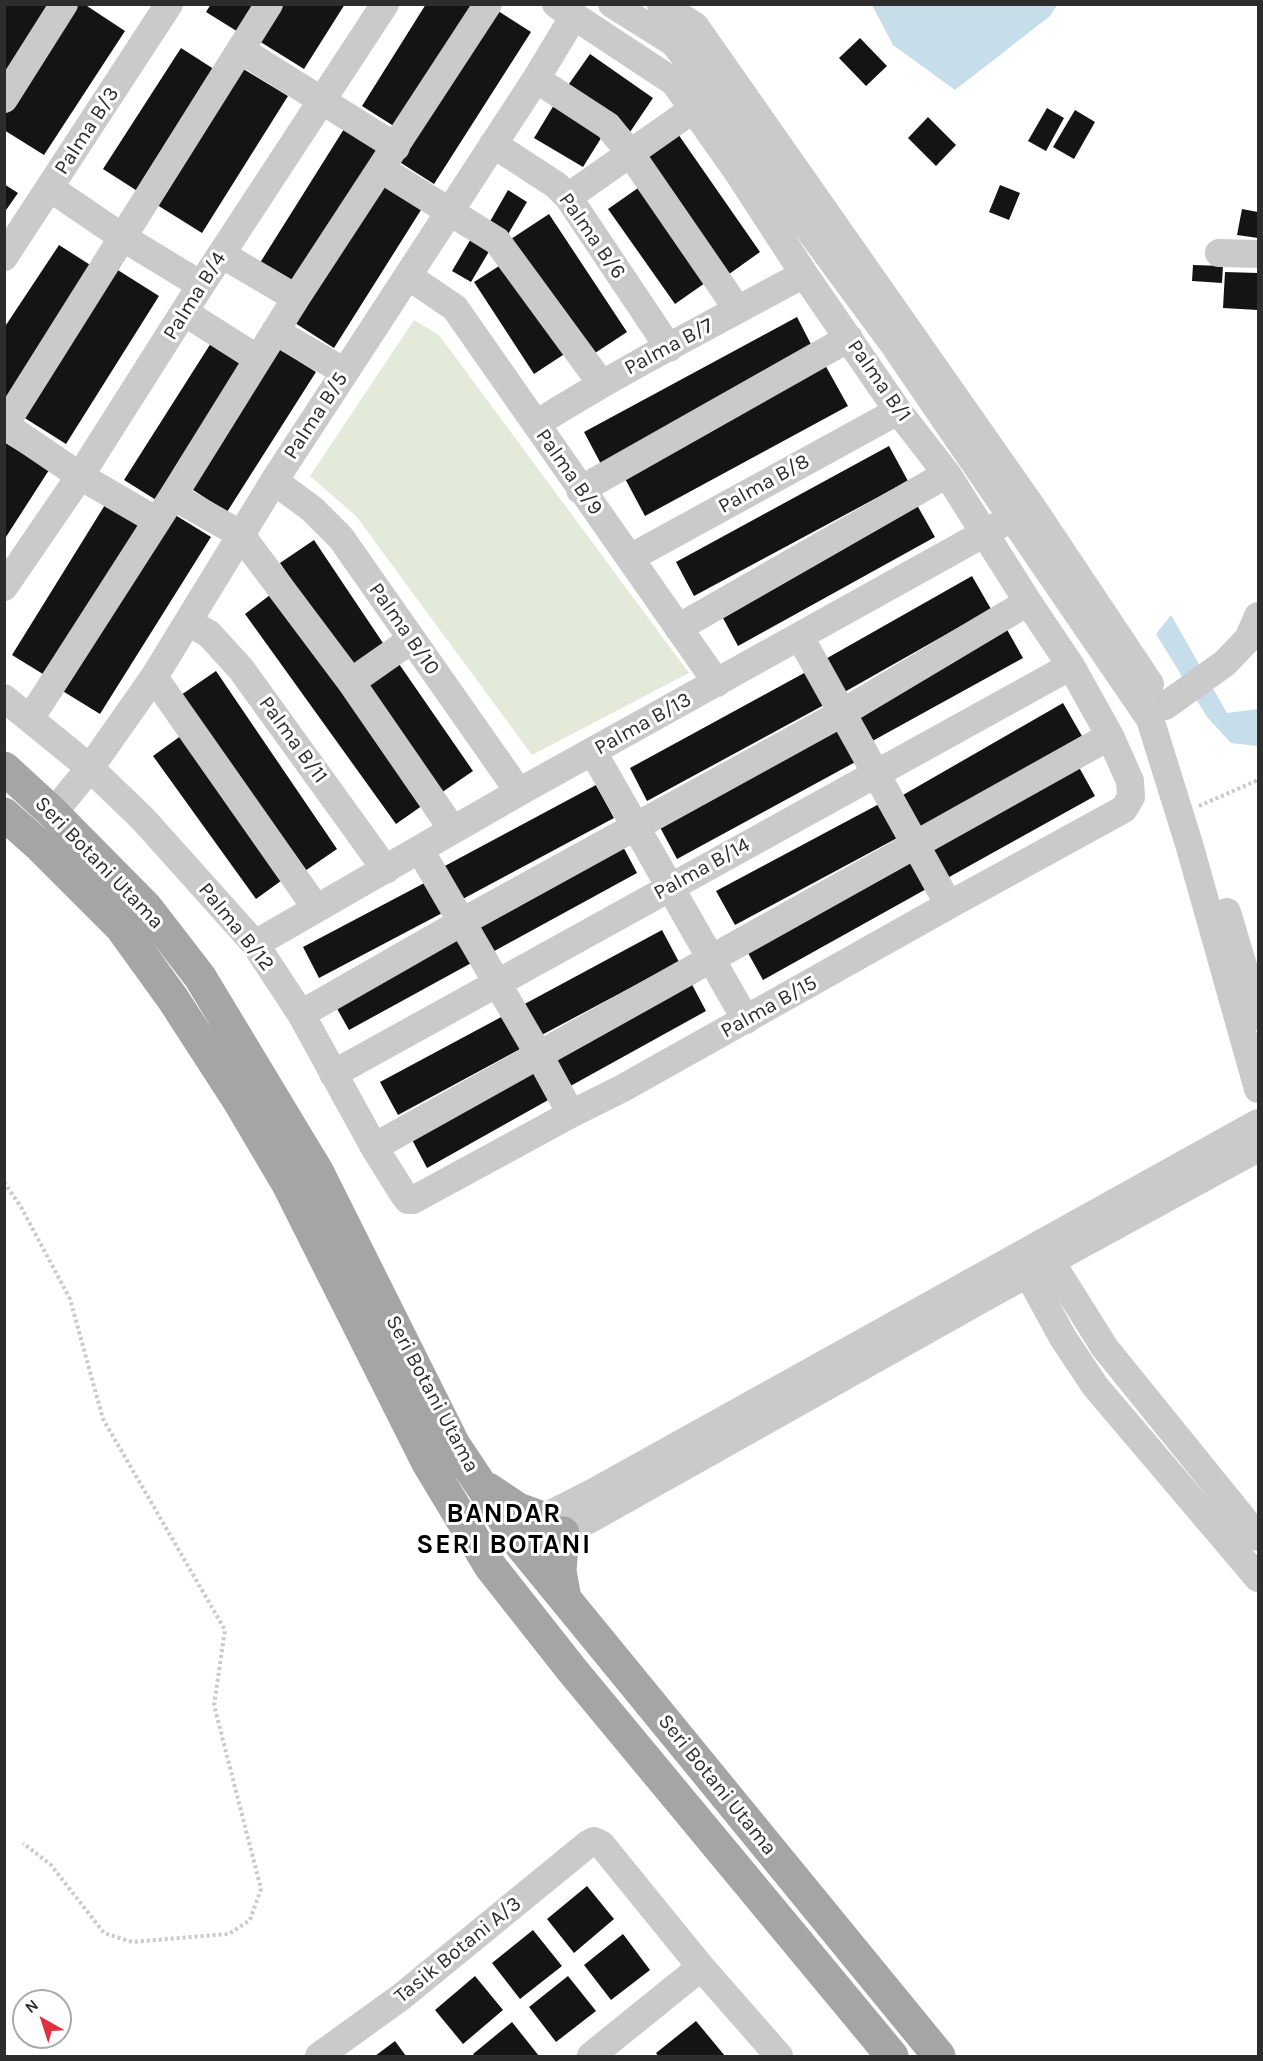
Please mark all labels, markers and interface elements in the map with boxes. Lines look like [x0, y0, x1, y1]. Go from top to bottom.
street label: Palma B/3 [49, 82, 125, 180]
street label: Palma B/6 [553, 188, 631, 284]
street label: Palma B/4 [158, 247, 232, 345]
street label: Palma B/7 [620, 313, 718, 381]
street label: Palma B/1 [842, 335, 916, 427]
street label: Palma B/5 [278, 368, 354, 464]
street label: Palma B/9 [530, 424, 608, 520]
street label: Palma B/8 [714, 449, 814, 519]
street label: Palma B/10 [363, 578, 445, 680]
street label: Palma B/13 [590, 687, 696, 761]
street label: Palma B/11 [253, 692, 333, 788]
street label: Seri Botani Utama [29, 791, 169, 935]
street label: Palma B/14 [650, 832, 754, 906]
street label: Palma B/12 [193, 878, 279, 976]
street label: Palma B/15 [716, 970, 822, 1044]
street label: Seri Botani Utama [380, 1311, 484, 1477]
district label: BANDAR SERI BOTANI [416, 1498, 592, 1561]
street label: Seri Botani Utama [652, 1709, 782, 1861]
street label: Tasik Botani A/3 [390, 1891, 526, 2009]
north arrow [12, 1989, 72, 2049]
text: N [21, 1995, 42, 2017]

